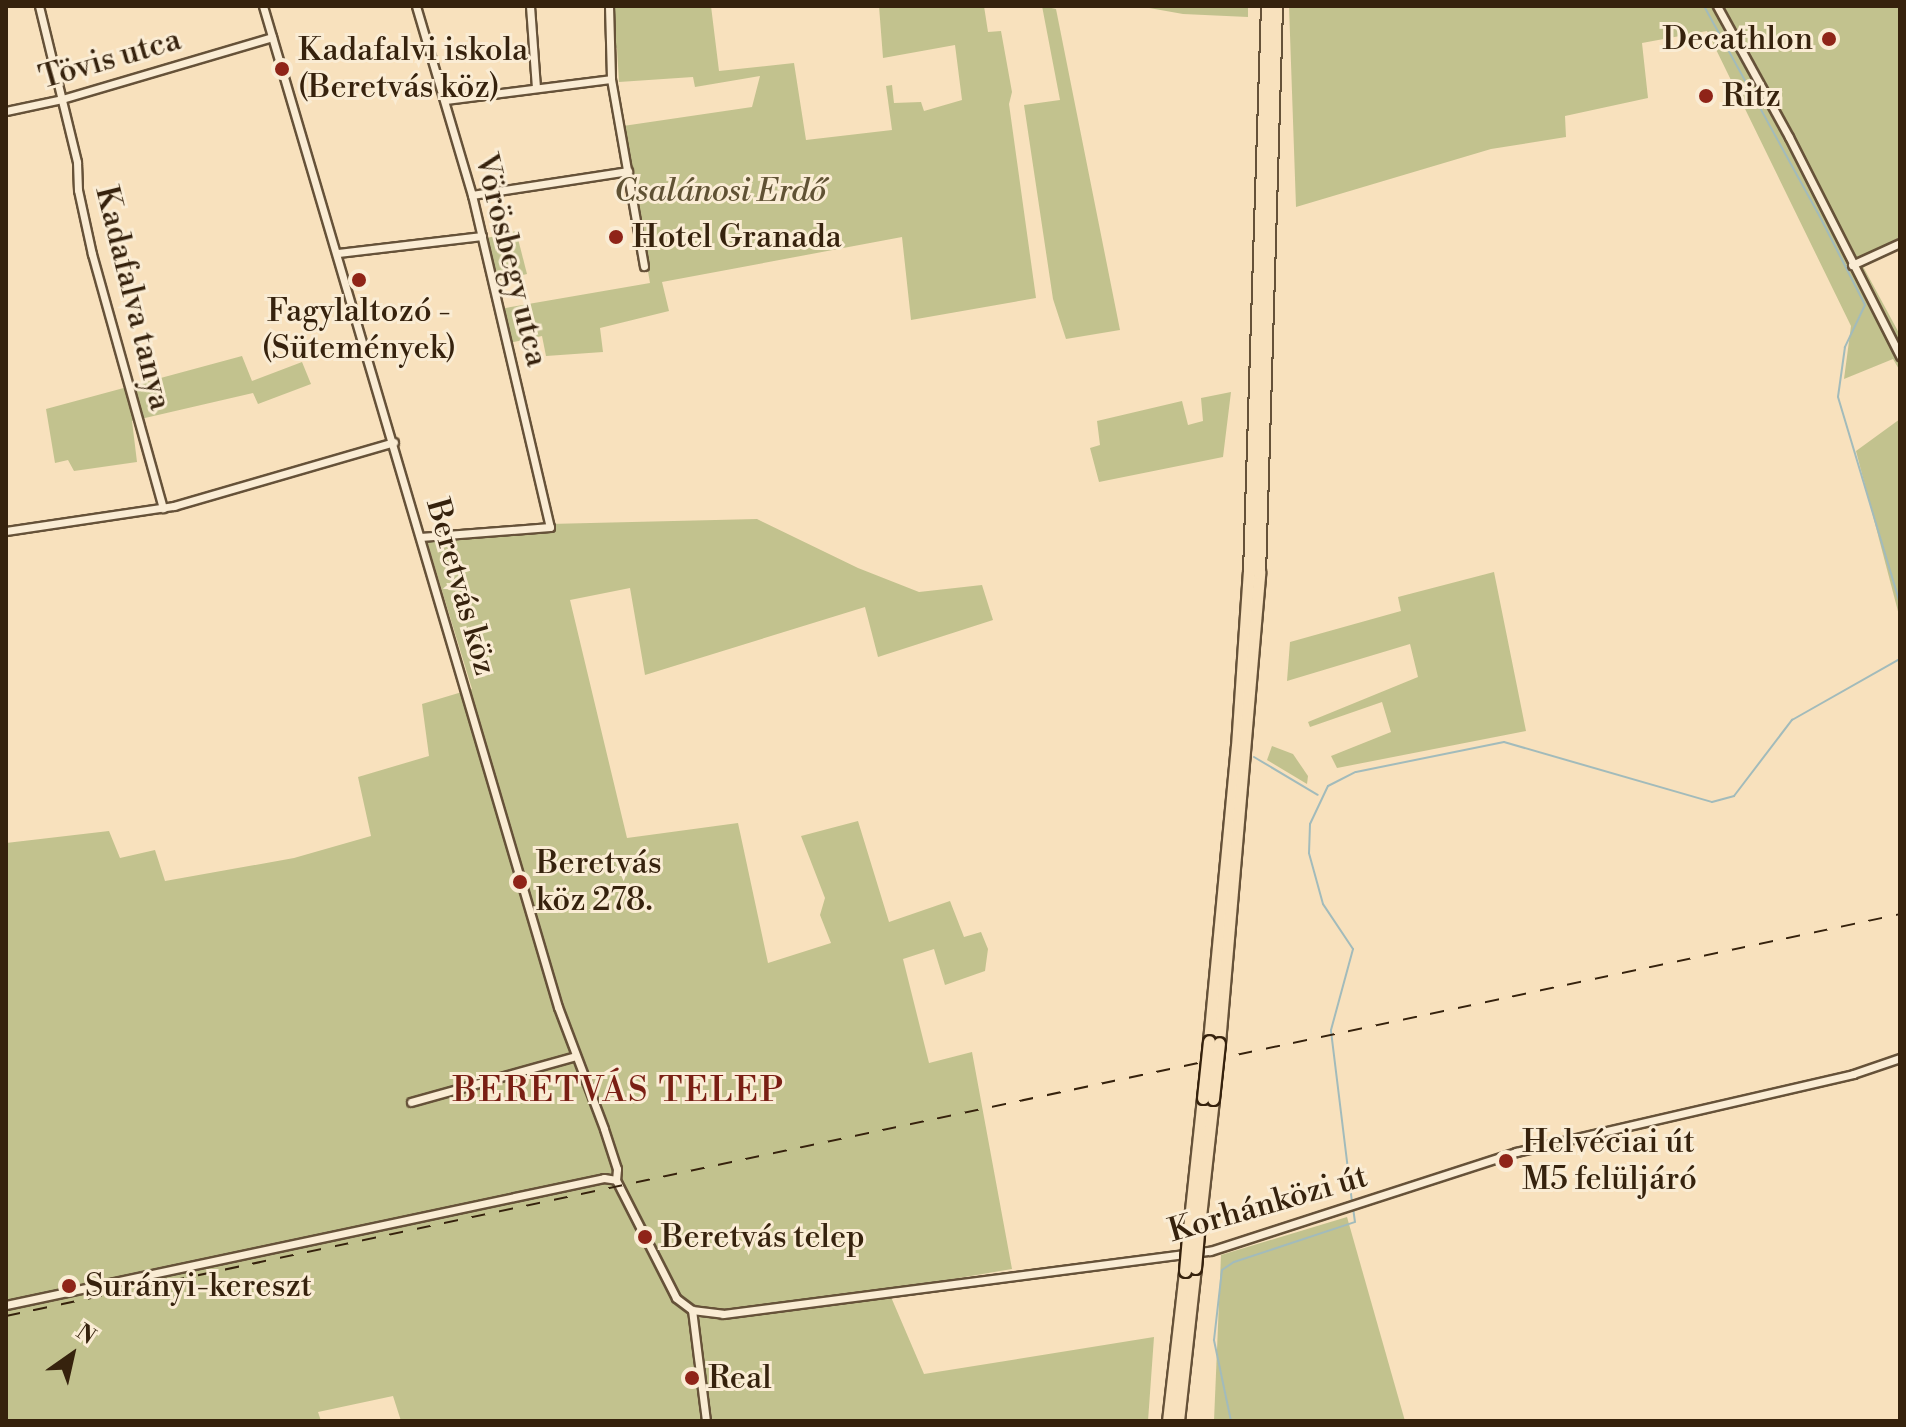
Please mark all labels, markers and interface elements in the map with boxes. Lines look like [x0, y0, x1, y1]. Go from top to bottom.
street label: Tövis utca [35, 20, 185, 98]
place label: Decathlon [1662, 20, 1813, 58]
marker: Decathlon [1820, 30, 1838, 48]
place label: Kadafalvi iskola (Beretvás köz) [298, 32, 528, 107]
marker: Kadafalvi iskola (Beretvás köz) [273, 60, 291, 78]
place label: Ritz [1722, 77, 1781, 115]
marker: Ritz [1697, 87, 1715, 105]
street label: Vörösbegy utca [466, 150, 556, 370]
park label: Csalánosi Erdő [614, 172, 826, 210]
street label: Kadafalva tanya [87, 182, 179, 414]
place label: Hotel Granada [632, 218, 842, 256]
marker: Hotel Granada [607, 228, 625, 246]
marker: Fagylaltozó - (Sütemények) [350, 271, 368, 289]
place label: Fagylaltozó - (Sütemények) [262, 293, 456, 368]
street label: Beretvás köz [417, 494, 505, 680]
place label: Beretvás köz 278. [536, 845, 662, 920]
marker: Beretvás köz 278. [511, 873, 529, 891]
district label: BERETVÁS TELEP [453, 1072, 785, 1112]
place label: Helvéciai út M5 felüljáró [1522, 1124, 1697, 1199]
marker: Helvéciai út M5 felüljáró [1497, 1152, 1515, 1170]
street label: Korhánközi út [1164, 1157, 1372, 1251]
place label: Beretvás telep [661, 1218, 865, 1256]
marker: Beretvás telep [636, 1228, 654, 1246]
place label: Surányi-kereszt [85, 1267, 312, 1305]
marker: Surányi-kereszt [60, 1277, 78, 1295]
north arrow [32, 1315, 112, 1395]
text: N [71, 1319, 100, 1351]
place label: Real [708, 1359, 772, 1397]
marker: Real [683, 1369, 701, 1387]

